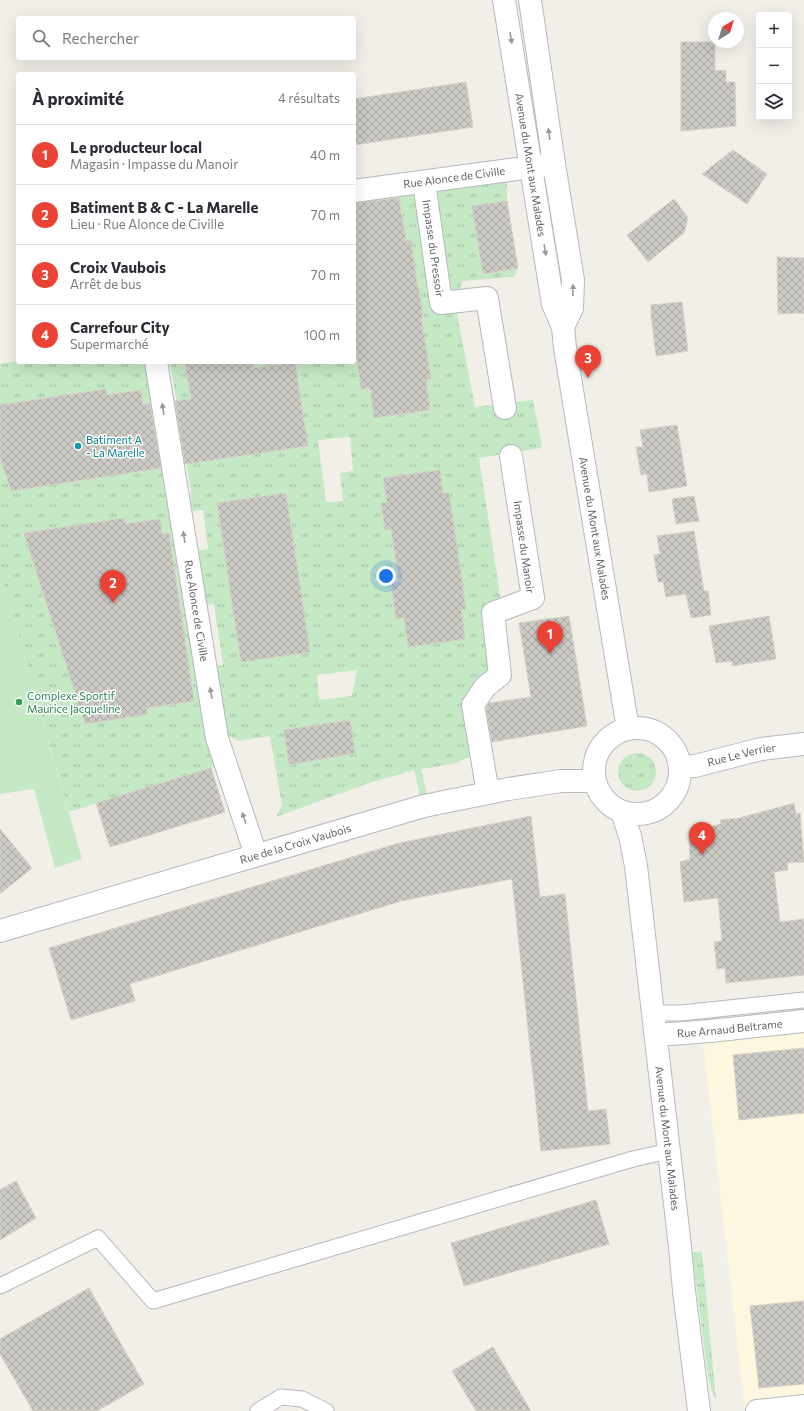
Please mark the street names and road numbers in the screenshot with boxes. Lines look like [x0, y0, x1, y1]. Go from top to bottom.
street label: Avenue du Mont aux Malades [513, 92, 549, 238]
street label: Rue Alonce de Civille [402, 164, 506, 190]
street label: Impasse du Pressoir [421, 199, 447, 298]
street label: Avenue du Mont aux Malades [577, 456, 614, 601]
street label: Impasse du Manoir [512, 500, 538, 595]
street label: Rue Alonce de Civille [182, 559, 212, 663]
street label: Rue Le Verrier [706, 740, 777, 769]
street label: Rue de la Croix Vaubois [238, 821, 352, 866]
street label: Rue Arnaud Beltrame [677, 1016, 783, 1039]
street label: Avenue du Mont aux Malades [653, 1065, 683, 1211]

